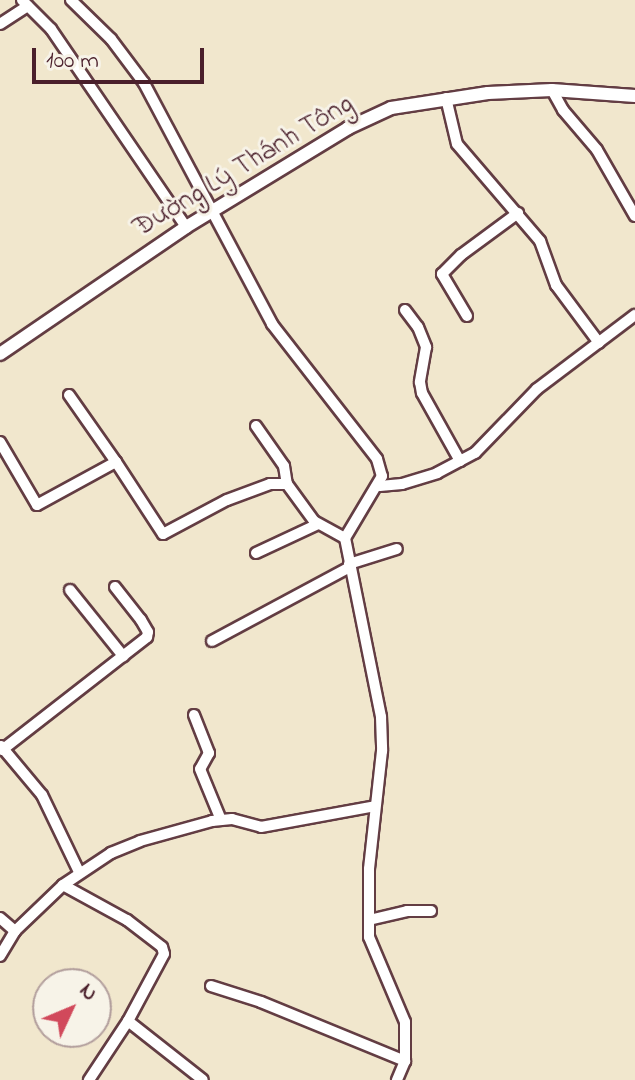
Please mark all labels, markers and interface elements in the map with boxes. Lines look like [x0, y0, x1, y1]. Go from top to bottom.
scale bar [36, 32, 208, 82]
text: 100 m [46, 44, 99, 79]
street label: Đường Lý Thánh Tông [128, 88, 360, 246]
north arrow [32, 968, 112, 1048]
text: N [71, 976, 104, 1009]

